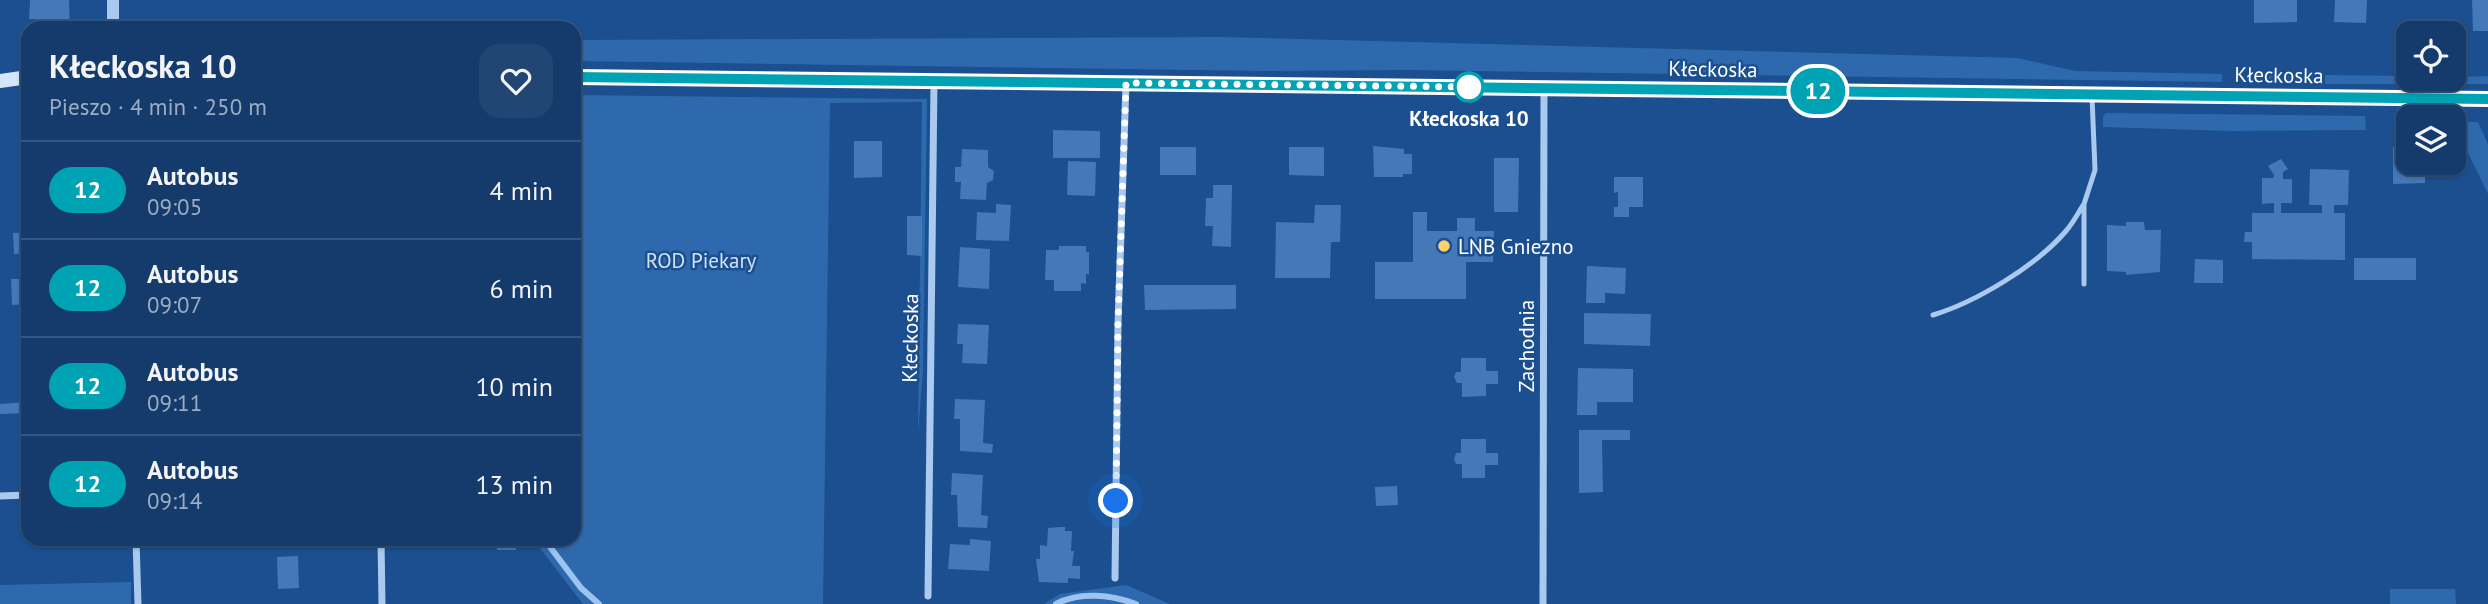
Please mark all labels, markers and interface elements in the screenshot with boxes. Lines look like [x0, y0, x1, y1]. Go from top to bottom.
map controls [2396, 21, 2466, 175]
button: locate [2396, 21, 2466, 91]
text: Kłeckoska 10 [49, 44, 237, 87]
button: heart [479, 44, 553, 118]
street label: Kłeckoska [1668, 55, 1758, 83]
street label: Kłeckoska [2234, 61, 2324, 89]
line badge: 12 [1786, 68, 1850, 114]
marker: Kłeckoska 10 [1454, 72, 1484, 102]
text: 12 [1804, 75, 1832, 106]
text: Pieszo · 4 min · 250 m [49, 92, 267, 121]
place label: Kłeckoska 10 [1409, 105, 1529, 132]
button: layers [2396, 105, 2466, 175]
text: Autobus [147, 159, 239, 192]
text: 12 [74, 174, 101, 205]
text: 4 min [490, 174, 553, 207]
text: 09:05 [147, 192, 202, 221]
place label: LNB Gniezno [1458, 233, 1573, 260]
marker: LNB Gniezno [1436, 238, 1452, 254]
park label: ROD Piekary [646, 247, 757, 274]
text: Autobus [147, 257, 239, 290]
text: 12 [74, 272, 101, 303]
text: 6 min [490, 272, 553, 305]
text: 09:07 [147, 290, 202, 319]
street label: Kłeckoska [896, 293, 924, 383]
street label: Zachodnia [1513, 300, 1540, 392]
text: Autobus [147, 355, 239, 388]
text: 12 [74, 370, 101, 401]
text: 10 min [475, 370, 553, 403]
text: 09:11 [147, 388, 202, 417]
text: Autobus [147, 453, 239, 486]
text: 12 [74, 468, 101, 499]
text: 13 min [475, 468, 553, 501]
your location [1098, 483, 1133, 518]
text: 09:14 [147, 486, 202, 515]

